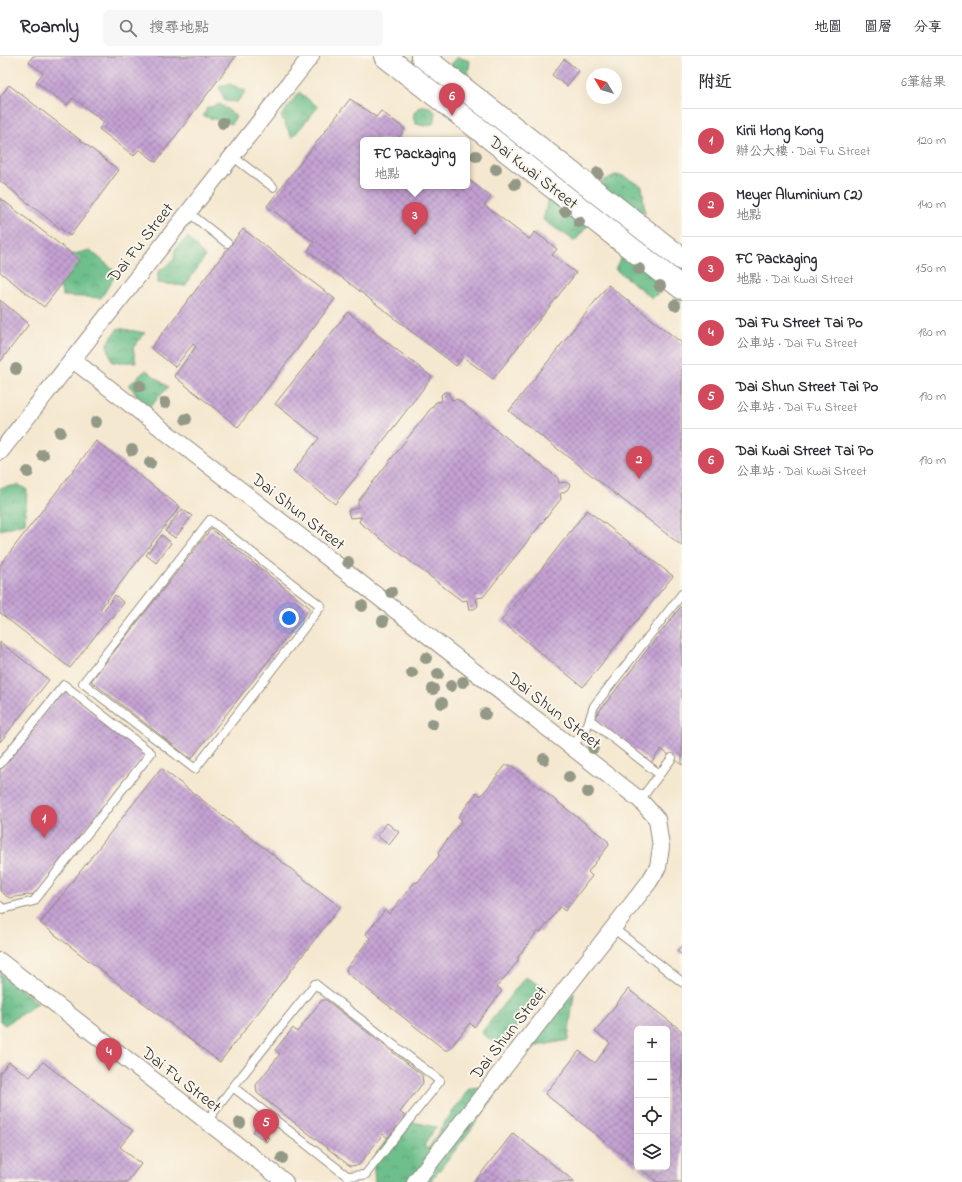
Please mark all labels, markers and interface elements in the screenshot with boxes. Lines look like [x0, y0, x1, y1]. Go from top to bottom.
search box [103, 10, 383, 46]
text: Roamly [20, 14, 79, 41]
icon: search [117, 17, 139, 39]
text: 搜尋地點 [149, 17, 209, 39]
text: 地圖 [814, 17, 842, 38]
text: 圖層 [864, 17, 892, 38]
text: 分享 [914, 17, 942, 38]
north arrow [586, 68, 622, 104]
text: 附近 [698, 70, 732, 95]
text: 6筆結果 [901, 73, 946, 92]
pin: 6 [439, 83, 465, 116]
text: Kirii Hong Kong [736, 120, 823, 142]
street label: Dai Kwai Street [482, 130, 583, 216]
text: 1 [709, 131, 713, 150]
text: 120 m [916, 131, 946, 150]
popup [360, 137, 470, 189]
text: 辦公大樓 · Dai Fu Street [736, 142, 870, 161]
text: FC Packaging [374, 143, 456, 165]
text: 地點 [374, 165, 400, 184]
text: Meyer Aluminium (2) [736, 184, 862, 206]
text: 2 [708, 195, 714, 214]
text: 140 m [918, 195, 946, 214]
street label: Dai Fu Street [101, 197, 181, 289]
pin: 3 [402, 202, 428, 235]
text: 地點 [736, 206, 762, 225]
text: FC Packaging [736, 248, 817, 270]
text: 3 [708, 259, 714, 278]
text: 150 m [915, 259, 946, 278]
text: 地點 · Dai Kwai Street [736, 270, 854, 289]
text: Dai Fu Street Tai Po [736, 312, 863, 334]
text: 4 [708, 323, 714, 342]
text: 180 m [918, 323, 946, 342]
text: 公車站 · Dai Fu Street [736, 334, 857, 353]
text: Dai Shun Street Tai Po [736, 376, 878, 398]
text: 5 [707, 387, 715, 406]
text: 190 m [919, 387, 946, 406]
text: 公車站 · Dai Fu Street [736, 398, 857, 417]
text: Dai Kwai Street Tai Po [736, 440, 874, 462]
pin: 2 [626, 446, 652, 479]
text: 6 [708, 451, 714, 470]
text: 190 m [919, 451, 946, 470]
text: 公車站 · Dai Kwai Street [736, 462, 867, 481]
street label: Dai Shun Street [245, 467, 351, 557]
your location [279, 608, 299, 628]
street label: Dai Shun Street [501, 666, 607, 756]
pin: 1 [31, 805, 57, 838]
street label: Dai Shun Street [464, 980, 554, 1086]
map controls [634, 1026, 670, 1170]
button: + [634, 1026, 670, 1062]
pin: 4 [96, 1038, 122, 1071]
street label: Dai Fu Street [135, 1040, 227, 1120]
button: − [634, 1062, 670, 1098]
button: locate [634, 1098, 670, 1134]
pin: 5 [253, 1109, 279, 1142]
button: layers [634, 1134, 670, 1170]

